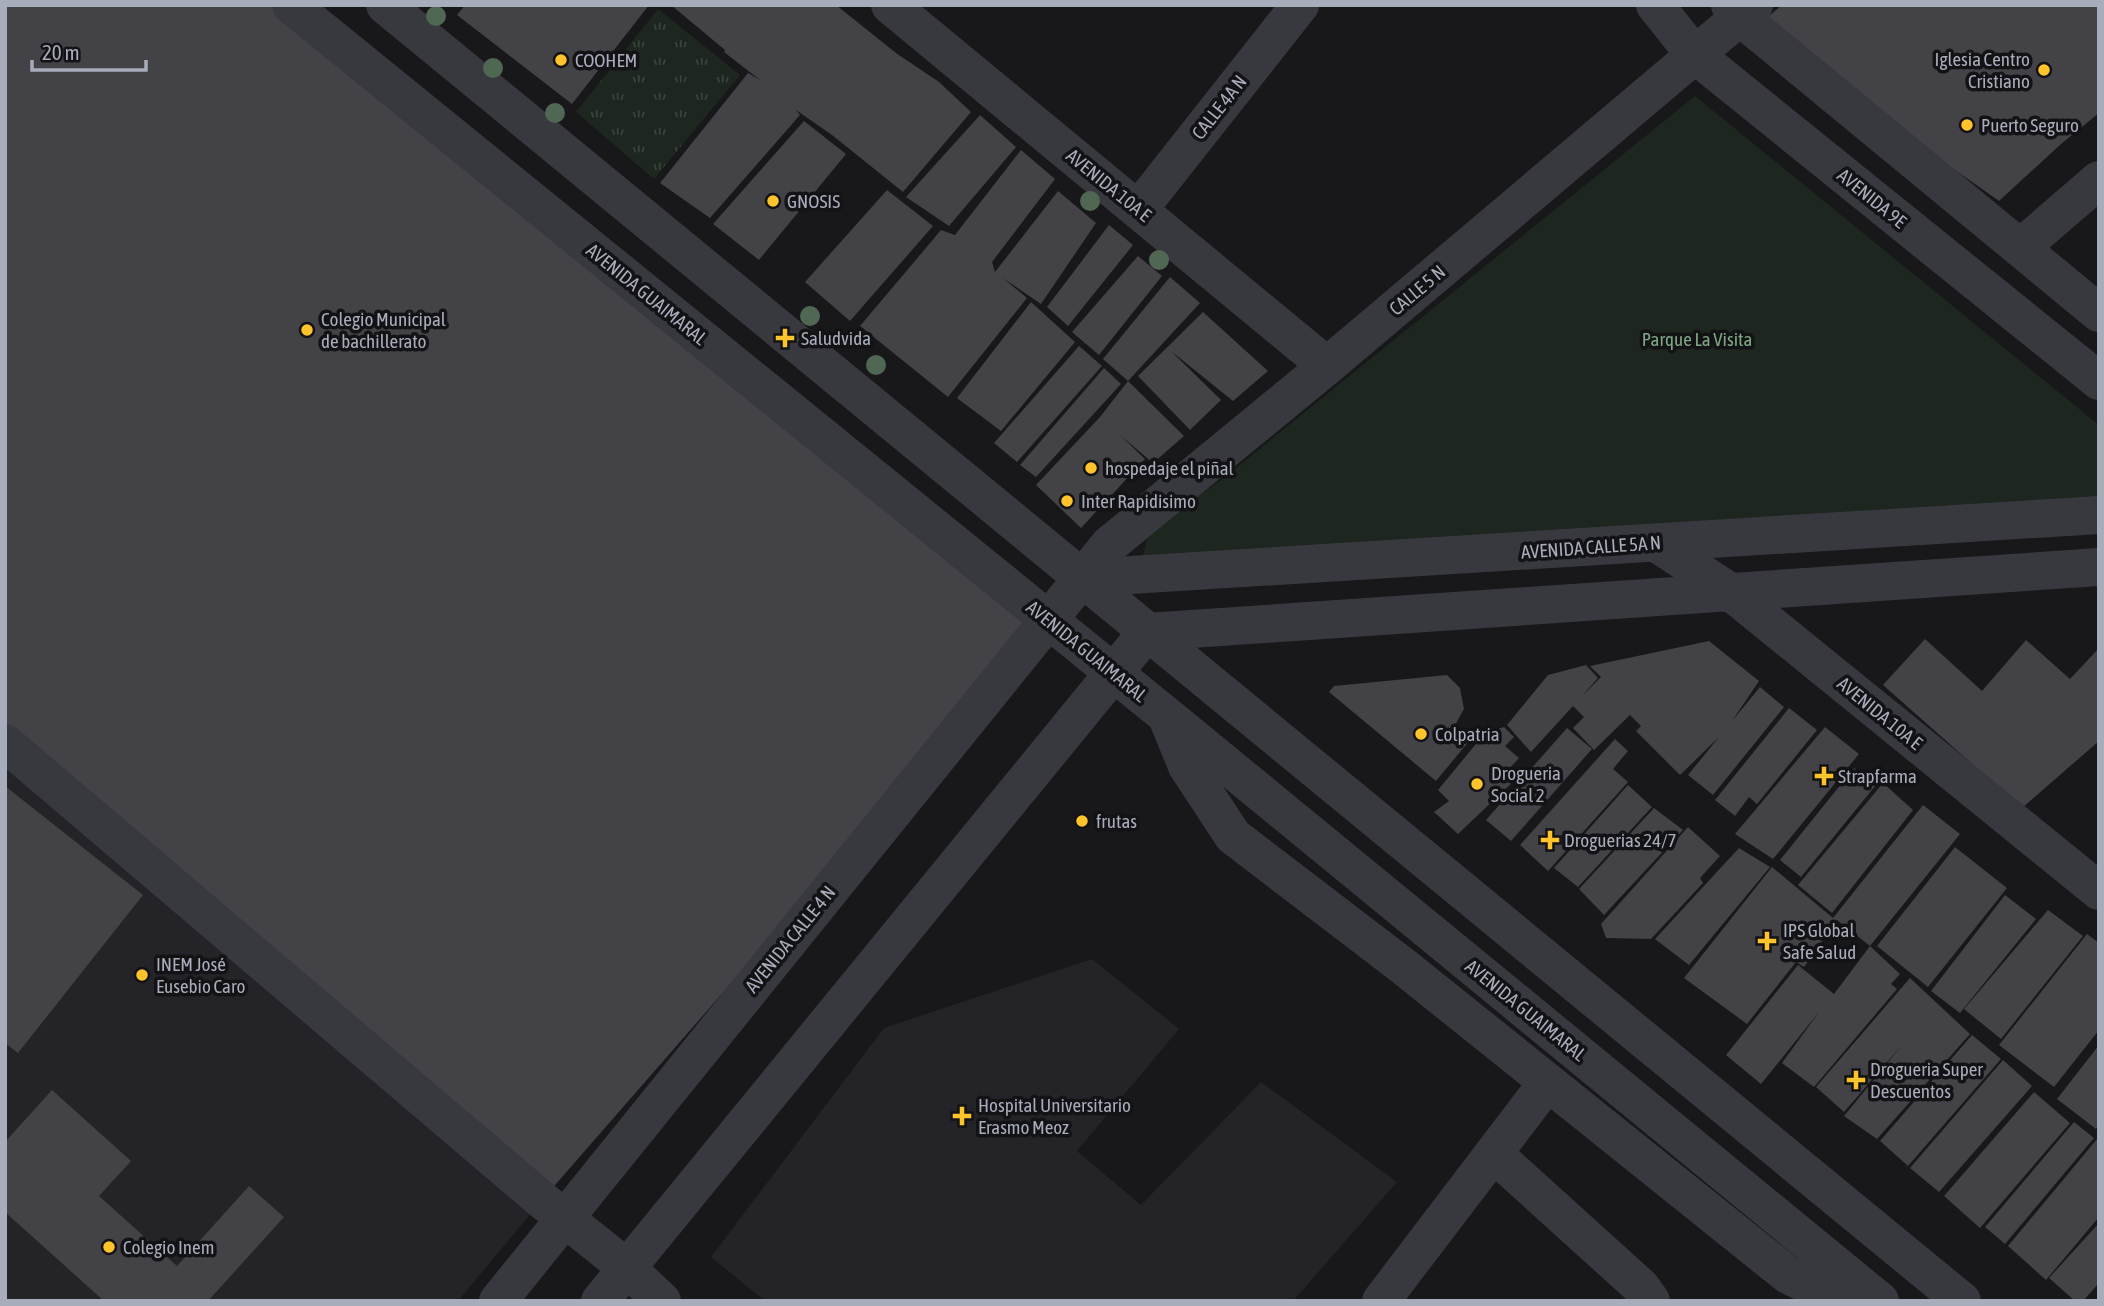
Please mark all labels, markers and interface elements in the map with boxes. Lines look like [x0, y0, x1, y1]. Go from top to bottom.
scale bar [32, 28, 145, 72]
text: 20 m [42, 40, 80, 64]
place label: Iglesia Centro Cristiano [1935, 48, 2030, 92]
place label: COOHEM [575, 49, 637, 71]
marker: COOHEM [553, 52, 569, 68]
marker: Iglesia Centro Cristiano [2036, 62, 2052, 78]
street label: CALLE 4A N [1187, 71, 1251, 143]
place label: Puerto Seguro [1981, 114, 2079, 136]
marker: Puerto Seguro [1959, 117, 1975, 133]
street label: AVENIDA 10A E [1062, 144, 1156, 226]
street label: AVENIDA 9E [1833, 164, 1911, 232]
place label: GNOSIS [787, 190, 840, 212]
marker: GNOSIS [765, 193, 781, 209]
street label: AVENIDA GUAIMARAL [582, 239, 712, 350]
street label: CALLE 5 N [1385, 260, 1449, 320]
place label: Colegio Municipal de bachillerato [321, 308, 446, 352]
marker: Colegio Municipal de bachillerato [299, 322, 315, 338]
place label: Saludvida [801, 327, 871, 349]
marker: Saludvida [775, 328, 795, 348]
park label: Parque La Visita [1642, 328, 1752, 350]
place label: hospedaje el piñal [1105, 457, 1234, 479]
marker: hospedaje el piñal [1083, 460, 1099, 476]
place label: Inter Rapidisimo [1081, 490, 1196, 512]
marker: Inter Rapidisimo [1059, 493, 1075, 509]
street label: AVENIDA CALLE 5A N [1520, 531, 1662, 563]
street label: AVENIDA GUAIMARAL [1022, 596, 1152, 707]
street label: AVENIDA 10A E [1833, 672, 1927, 754]
place label: Colpatria [1435, 723, 1500, 745]
marker: Colpatria [1413, 726, 1429, 742]
place label: Drogueria Social 2 [1491, 762, 1561, 806]
place label: Strapfarma [1838, 765, 1917, 787]
marker: Strapfarma [1816, 768, 1832, 784]
marker: Drogueria Social 2 [1469, 776, 1485, 792]
place label: frutas [1096, 810, 1137, 832]
marker: frutas [1074, 813, 1090, 829]
place label: Droguerias 24/7 [1564, 829, 1676, 851]
marker: Droguerias 24/7 [1542, 832, 1558, 848]
street label: AVENIDA CALLE 4 N [740, 881, 840, 997]
place label: IPS Global Safe Salud [1783, 919, 1856, 963]
marker: IPS Global Safe Salud [1757, 931, 1777, 951]
place label: INEM José Eusebio Caro [156, 953, 246, 997]
street label: AVENIDA GUAIMARAL [1461, 955, 1591, 1066]
marker: INEM José Eusebio Caro [134, 967, 150, 983]
place label: Drogueria Super Descuentos [1870, 1058, 1983, 1102]
marker: Drogueria Super Descuentos [1848, 1072, 1864, 1088]
place label: Hospital Universitario Erasmo Meoz [978, 1094, 1131, 1138]
marker: Hospital Universitario Erasmo Meoz [952, 1106, 972, 1126]
place label: Colegio Inem [123, 1236, 214, 1258]
marker: Colegio Inem [101, 1239, 117, 1255]

